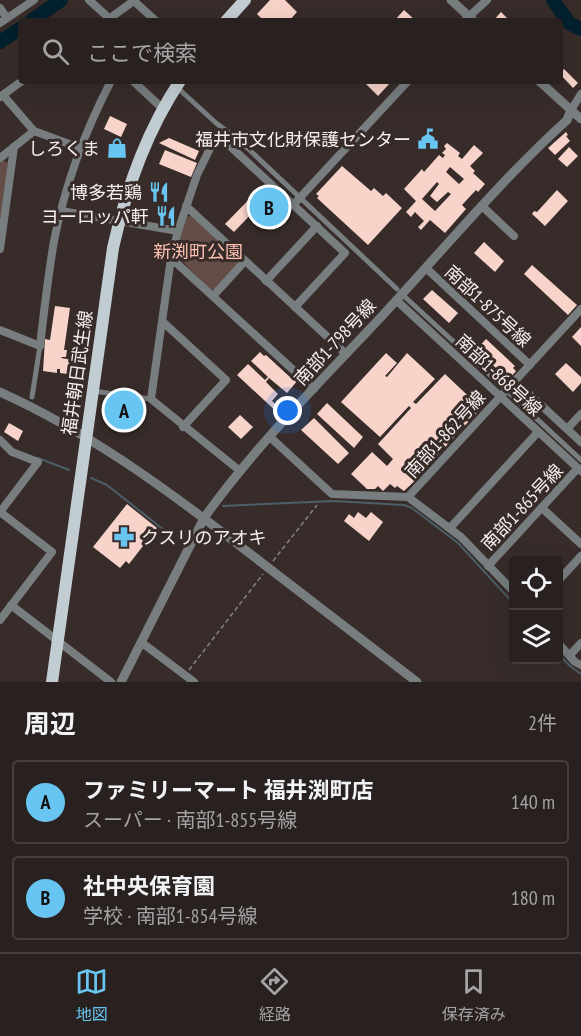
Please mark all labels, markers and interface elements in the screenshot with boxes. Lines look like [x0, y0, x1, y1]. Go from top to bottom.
search box [18, 18, 563, 84]
icon: search [39, 35, 72, 68]
text: ここで検索 [87, 39, 197, 67]
public building icon: 福井市文化財保護センター [416, 127, 440, 151]
place label: 福井市文化財保護センター [195, 128, 411, 151]
shop icon: しろくま [105, 136, 129, 160]
place label: しろくま [28, 137, 100, 160]
restaurant icon: 博多若鶏 [147, 180, 171, 204]
place label: 博多若鶏 [70, 181, 142, 204]
pin: B [250, 184, 288, 230]
restaurant icon: ヨーロッパ軒 [154, 204, 178, 228]
place label: ヨーロッパ軒 [41, 205, 149, 228]
park label: 新渕町公園 [153, 240, 243, 263]
street label: 南部1-875号線 [440, 260, 536, 352]
street label: 南部1-798号線 [289, 294, 381, 390]
street label: 福井朝日武生線 [57, 309, 97, 437]
street label: 南部1-868号線 [451, 329, 547, 421]
street label: 南部1-862号線 [400, 386, 490, 482]
pin: A [104, 388, 144, 432]
your location [273, 396, 302, 425]
street label: 南部1-865号線 [476, 459, 568, 555]
pharmacy icon: クスリのアオキ [112, 525, 136, 549]
place label: クスリのアオキ [141, 526, 266, 549]
map controls [509, 556, 563, 664]
button: locate [509, 556, 563, 610]
button: layers [509, 610, 563, 664]
text: 周辺 [24, 707, 76, 740]
text: 2件 [528, 710, 557, 736]
text: ファミリーマート 福井渕町店 [83, 776, 374, 804]
text: A [40, 789, 51, 815]
text: 140 m [511, 789, 555, 815]
text: スーパー · 南部1-855号線 [83, 807, 297, 833]
text: 社中央保育園 [83, 872, 215, 900]
text: B [41, 885, 50, 911]
text: 180 m [511, 885, 555, 911]
text: 学校 · 南部1-854号線 [83, 903, 258, 929]
tab: 地図 [75, 965, 108, 1025]
tab: 経路 [258, 965, 291, 1025]
tab: 保存済み [442, 965, 506, 1025]

